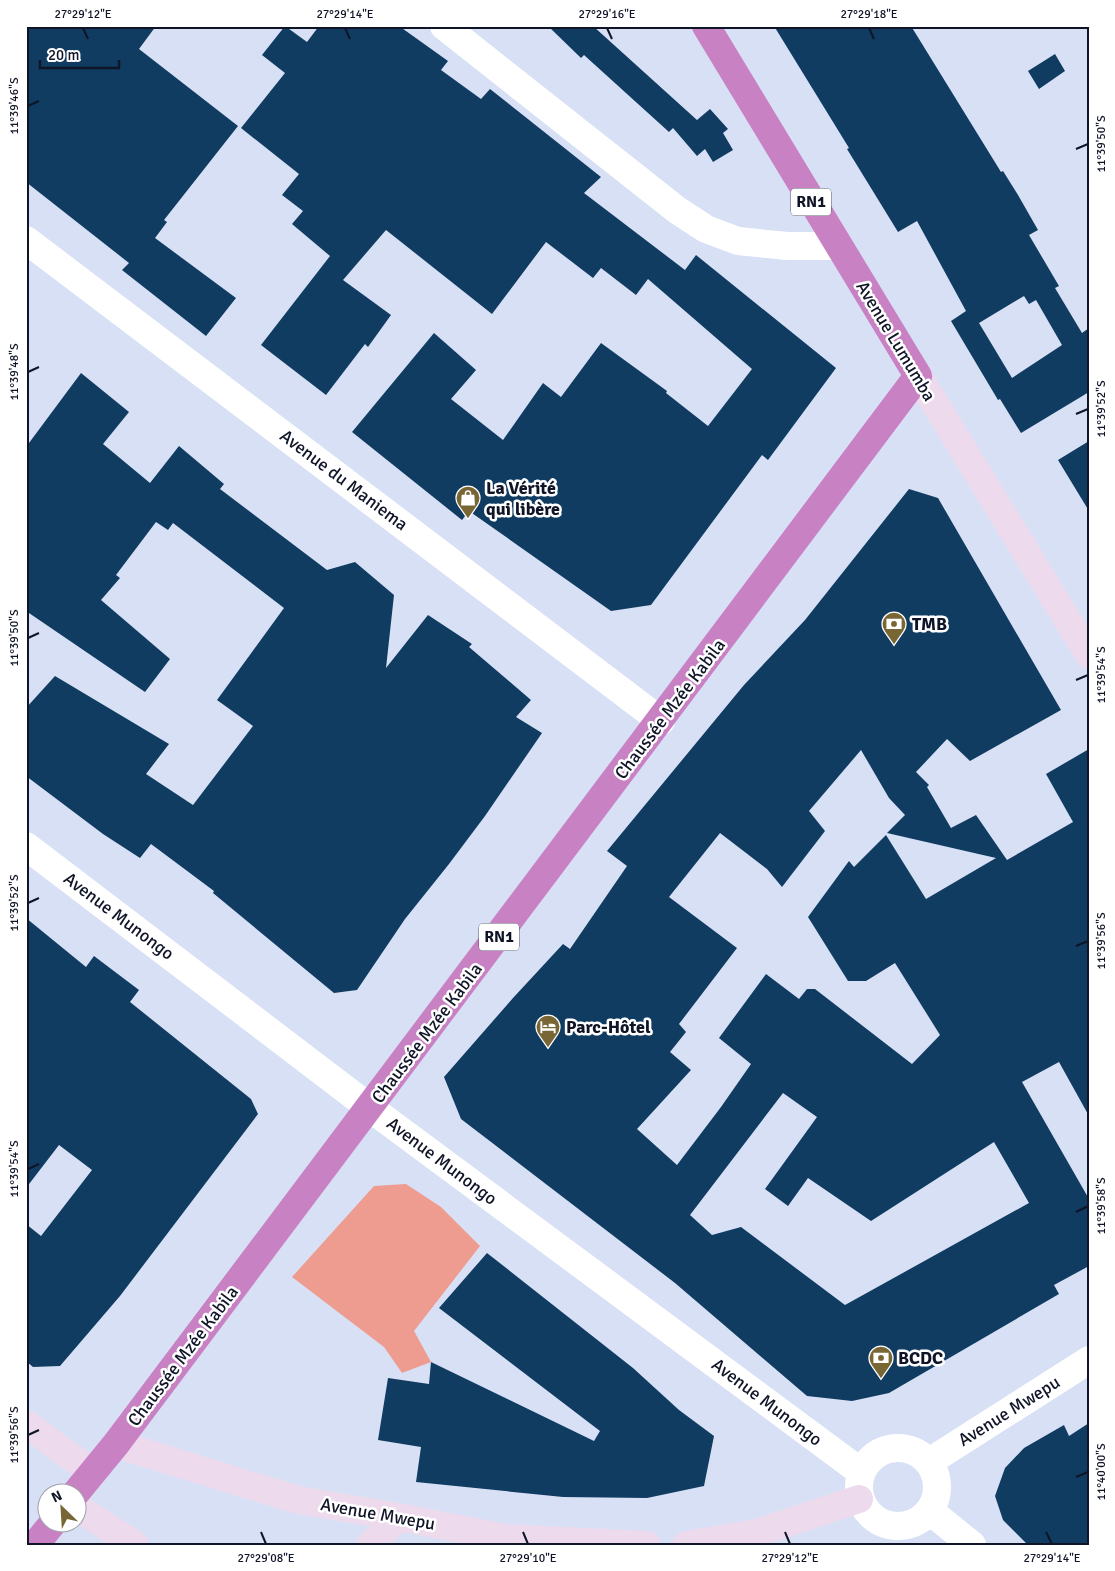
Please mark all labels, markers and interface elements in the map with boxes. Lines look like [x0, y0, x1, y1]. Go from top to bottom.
text: 27°29'12"E [54, 7, 112, 22]
text: 27°29'14"E [316, 7, 374, 22]
text: 27°29'16"E [578, 7, 636, 22]
text: 27°29'18"E [840, 7, 898, 22]
scale bar [40, 38, 119, 70]
text: 20 m [48, 46, 79, 64]
text: 11°39'46"S [7, 77, 22, 135]
text: 11°39'50"S [1094, 115, 1109, 173]
road number: RN1 [791, 188, 831, 216]
street label: Avenue Lumumba [851, 277, 941, 405]
text: 11°39'48"S [7, 343, 22, 401]
text: 11°39'52"S [1094, 380, 1109, 438]
street label: Avenue du Maniema [276, 425, 412, 535]
place label: La Vérité qui libère [486, 477, 560, 520]
shop icon: La Vérité qui libère [455, 485, 481, 519]
text: 11°39'50"S [7, 609, 22, 667]
bank icon: TMB [881, 611, 907, 645]
place label: TMB [912, 613, 947, 635]
street label: Chaussée Mzée Kabila [610, 634, 730, 784]
text: 11°39'54"S [1094, 646, 1109, 704]
street label: Avenue Munongo [59, 867, 179, 965]
text: 11°39'52"S [7, 874, 22, 932]
text: 11°39'56"S [1094, 912, 1109, 970]
road number: RN1 [479, 924, 519, 950]
street label: Chaussée Mzée Kabila [367, 958, 487, 1108]
hotel icon: Parc-Hôtel [535, 1014, 561, 1048]
place label: Parc-Hôtel [566, 1016, 651, 1038]
street label: Avenue Munongo [382, 1112, 502, 1210]
text: 11°39'54"S [7, 1140, 22, 1198]
text: 11°39'58"S [1094, 1177, 1109, 1235]
street label: Chaussée Mzée Kabila [123, 1281, 243, 1431]
bank icon: BCDC [868, 1345, 894, 1379]
place label: BCDC [898, 1347, 943, 1369]
street label: Avenue Munongo [707, 1353, 827, 1451]
street label: Avenue Mwepu [954, 1371, 1064, 1451]
text: 11°39'56"S [7, 1406, 22, 1464]
text: 11°40'00"S [1094, 1443, 1109, 1501]
north arrow [38, 1484, 88, 1534]
text: N [49, 1487, 65, 1506]
street label: Avenue Mwepu [319, 1493, 437, 1535]
text: 27°29'08"E [237, 1551, 295, 1566]
text: 27°29'10"E [499, 1551, 557, 1566]
text: 27°29'12"E [761, 1551, 819, 1566]
text: 27°29'14"E [1023, 1551, 1081, 1566]

